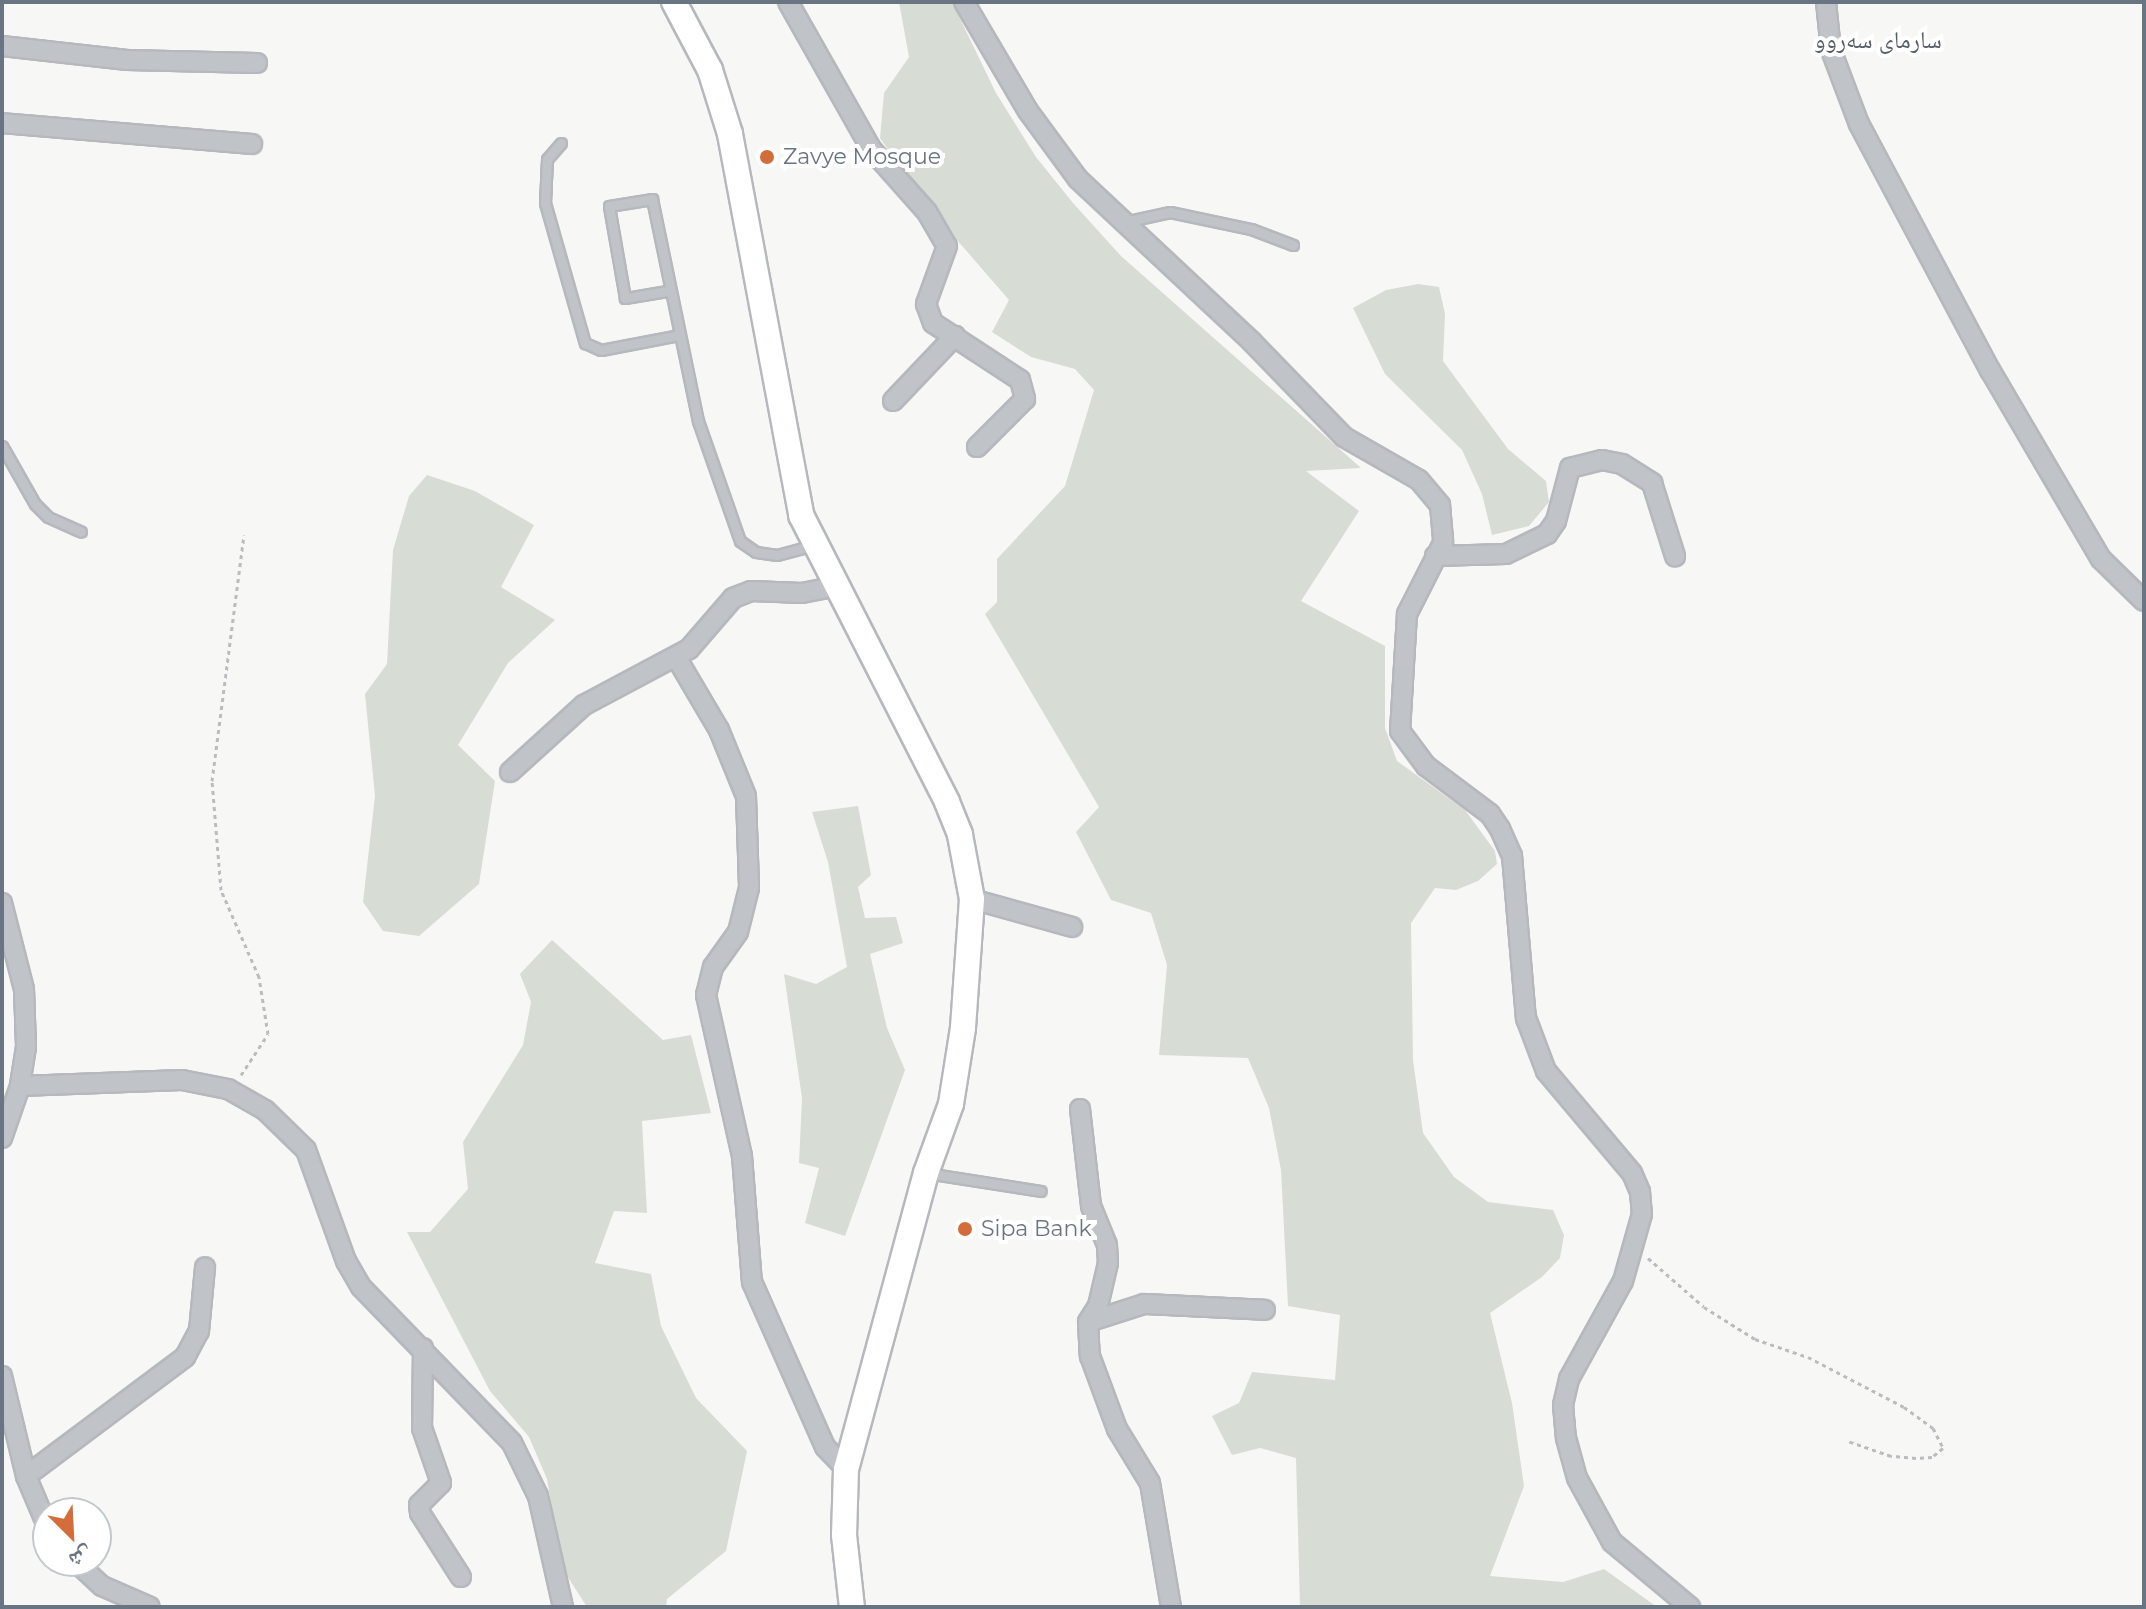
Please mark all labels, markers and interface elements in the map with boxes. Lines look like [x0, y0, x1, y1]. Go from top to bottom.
district label: سارمای سەروو [1814, 26, 1942, 54]
place label: Zavye Mosque [783, 144, 941, 170]
marker: Zavye Mosque [758, 148, 776, 166]
place label: Sipa Bank [981, 1216, 1092, 1242]
marker: Sipa Bank [956, 1220, 974, 1238]
north arrow [32, 1497, 112, 1577]
text: ش [65, 1540, 97, 1575]

